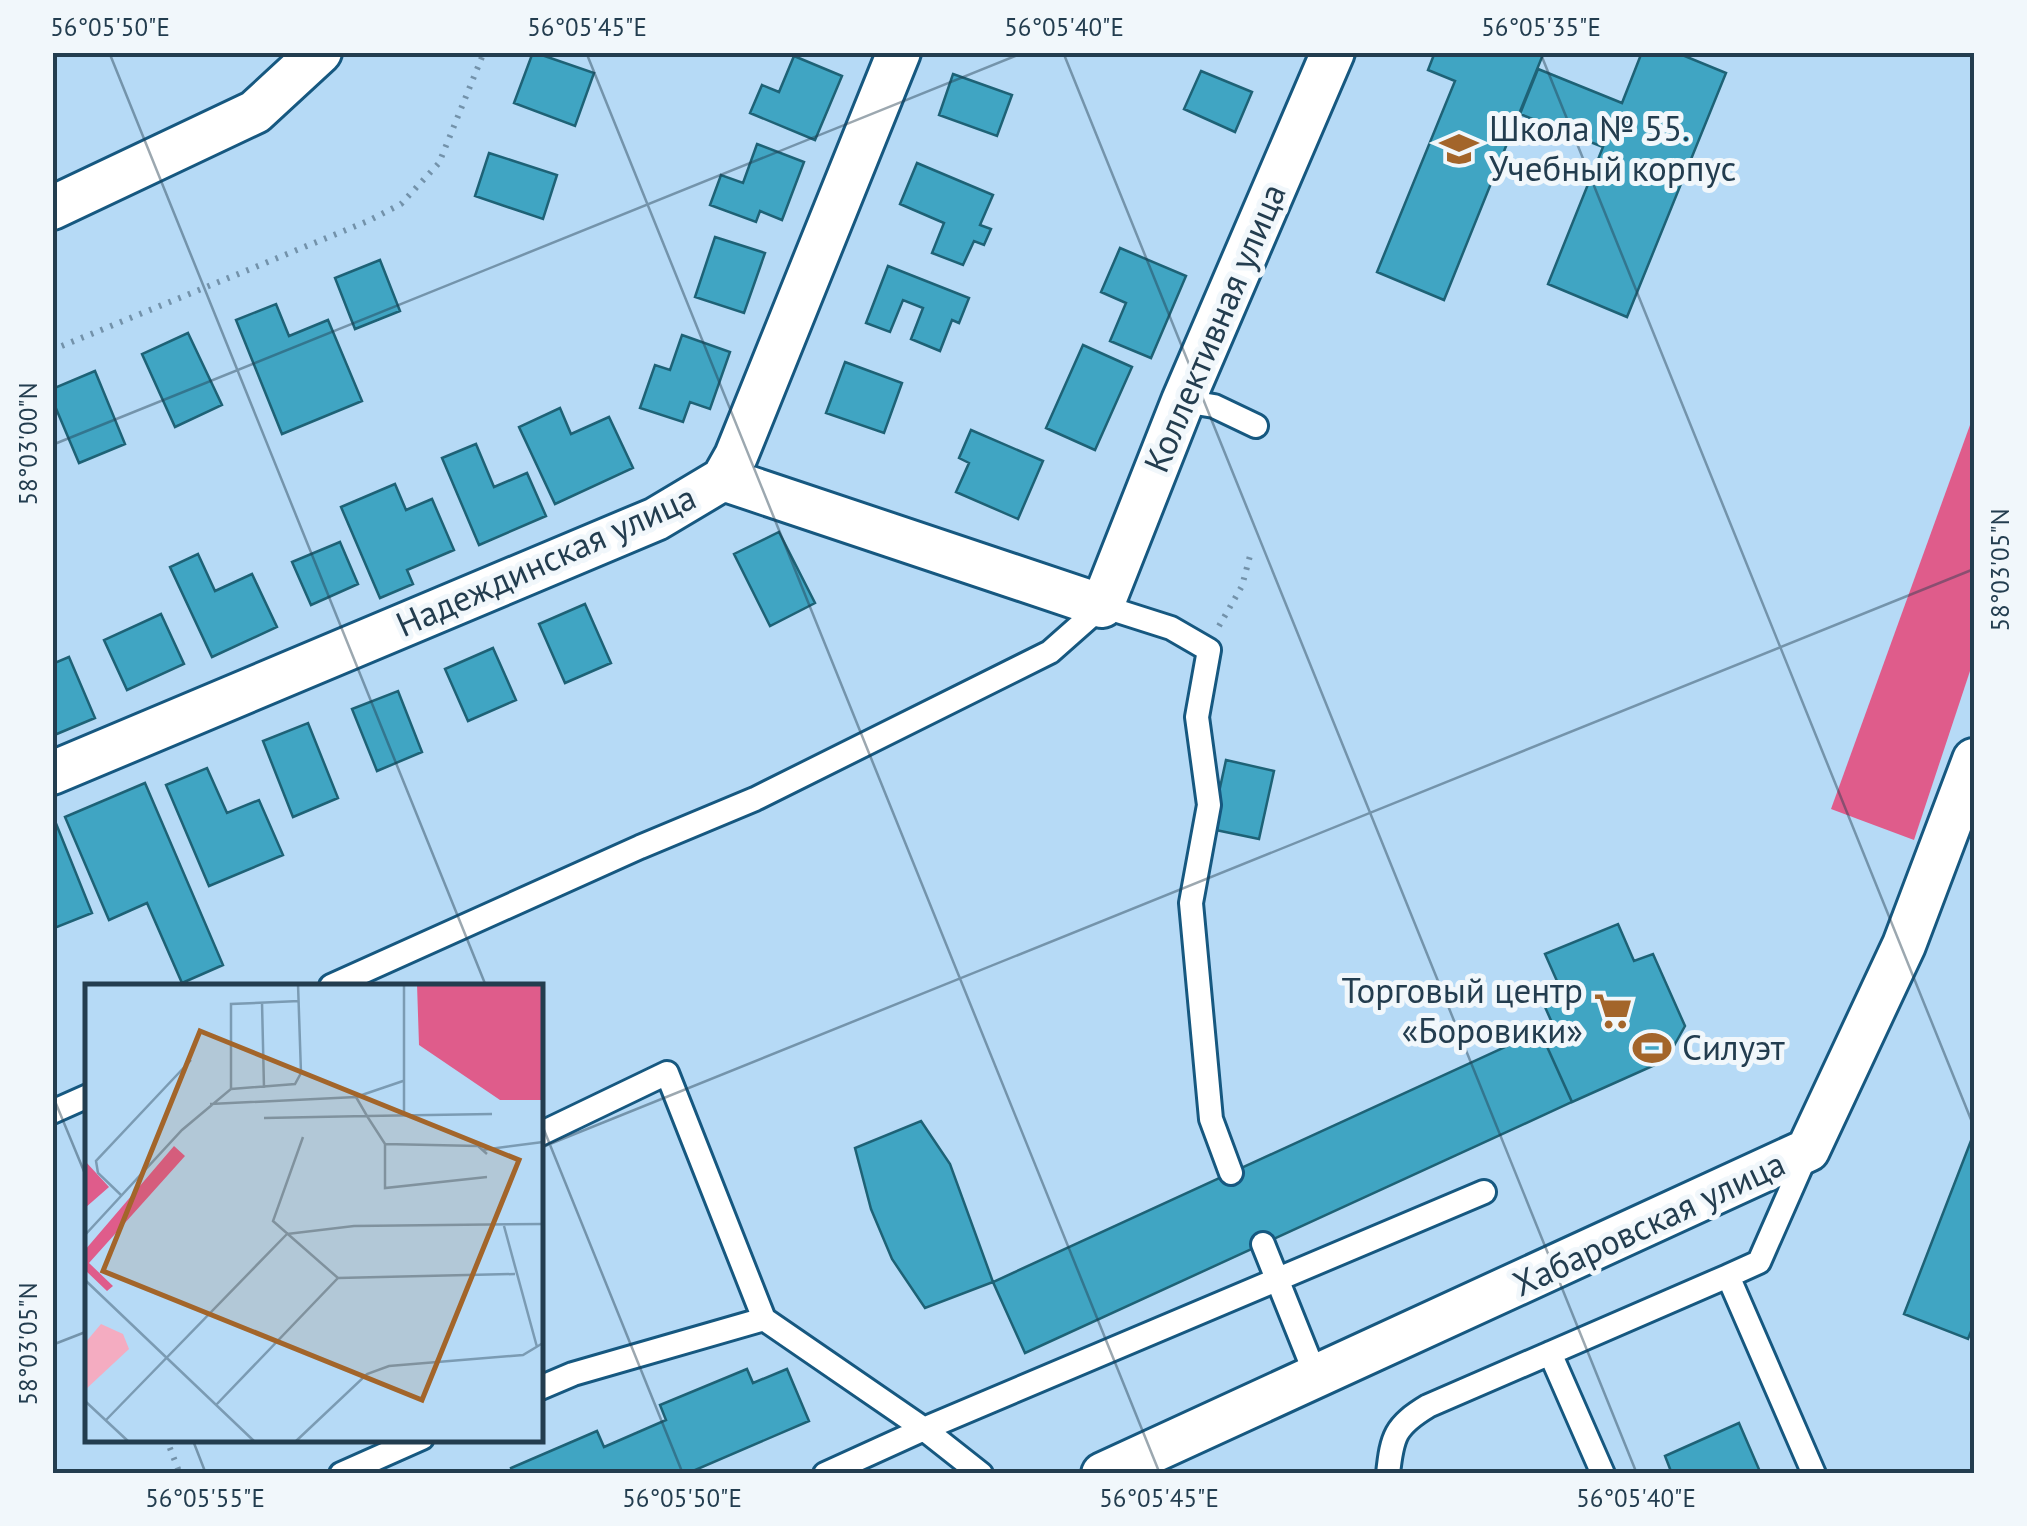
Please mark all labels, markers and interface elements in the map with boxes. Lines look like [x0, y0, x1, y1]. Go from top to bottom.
text: 56°05'50"E [50, 11, 170, 43]
text: 56°05'45"E [527, 11, 647, 43]
text: 56°05'40"E [1004, 11, 1124, 43]
text: 56°05'35"E [1481, 11, 1601, 43]
place label: Школа № 55. Учебный корпус [1489, 105, 1736, 191]
school or university icon: Школа № 55. Учебный корпус [1438, 128, 1480, 170]
street label: Коллективная улица [1133, 176, 1296, 479]
text: 58°03'00"N [12, 382, 44, 506]
street label: Надеждинская улица [389, 473, 703, 647]
text: 58°03'05"N [1984, 508, 2016, 632]
place label: Торговый центр «Боровики» [1341, 967, 1583, 1053]
inset map [85, 984, 542, 1441]
supermarket icon: Торговый центр «Боровики» [1592, 990, 1634, 1032]
place label: Силуэт [1682, 1024, 1785, 1070]
sports icon: Силуэт [1631, 1027, 1673, 1069]
street label: Хабаровская улица [1505, 1140, 1792, 1306]
text: 58°03'05"N [12, 1282, 44, 1406]
text: 56°05'55"E [145, 1482, 265, 1514]
text: 56°05'50"E [622, 1482, 742, 1514]
text: 56°05'45"E [1099, 1482, 1219, 1514]
text: 56°05'40"E [1576, 1482, 1696, 1514]

